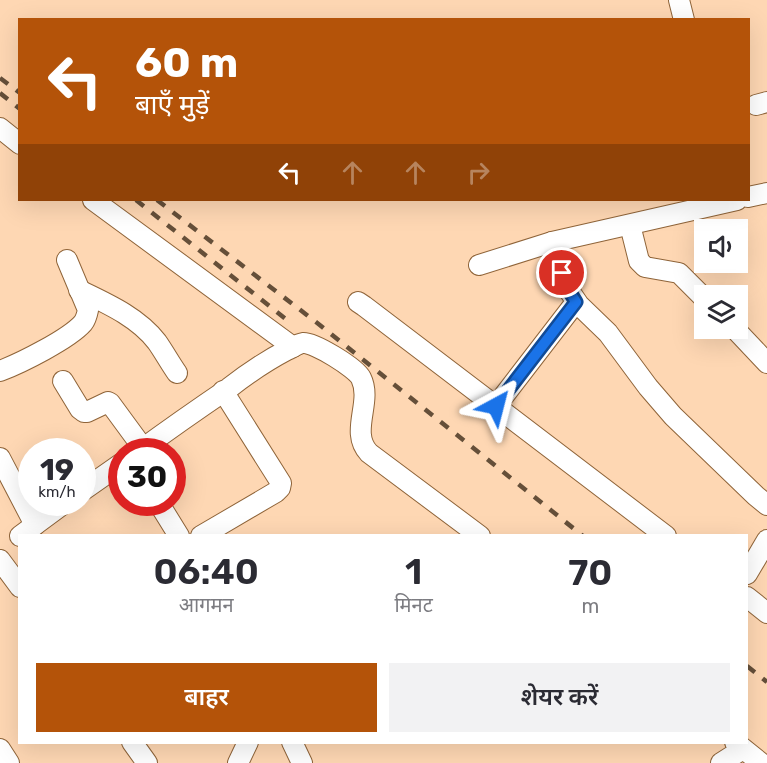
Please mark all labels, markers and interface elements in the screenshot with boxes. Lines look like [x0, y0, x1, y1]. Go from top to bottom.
text: 60 m [135, 38, 238, 88]
icon: left [36, 42, 114, 120]
text: बाएँ मुड़ें [135, 89, 210, 121]
icon: left [273, 156, 306, 189]
icon: ahead [336, 156, 369, 189]
icon: ahead [399, 156, 432, 189]
icon: right [462, 156, 495, 189]
map controls [694, 219, 748, 339]
button: sound [694, 219, 748, 273]
pin [536, 247, 587, 298]
icon: arrive [545, 256, 578, 289]
button: layers [694, 285, 748, 339]
position arrow [464, 374, 528, 438]
speed limit sign: 30 [108, 438, 186, 516]
text: 19 [40, 452, 74, 488]
text: km/h [38, 483, 76, 501]
text: 06:40 [154, 550, 259, 593]
text: 1 [405, 550, 422, 593]
text: 70 [568, 551, 612, 594]
text: आगमन [179, 593, 234, 617]
text: मिनट [394, 593, 433, 617]
text: m [581, 594, 599, 618]
button: बाहर [36, 663, 377, 732]
button: शेयर करें [389, 663, 730, 732]

